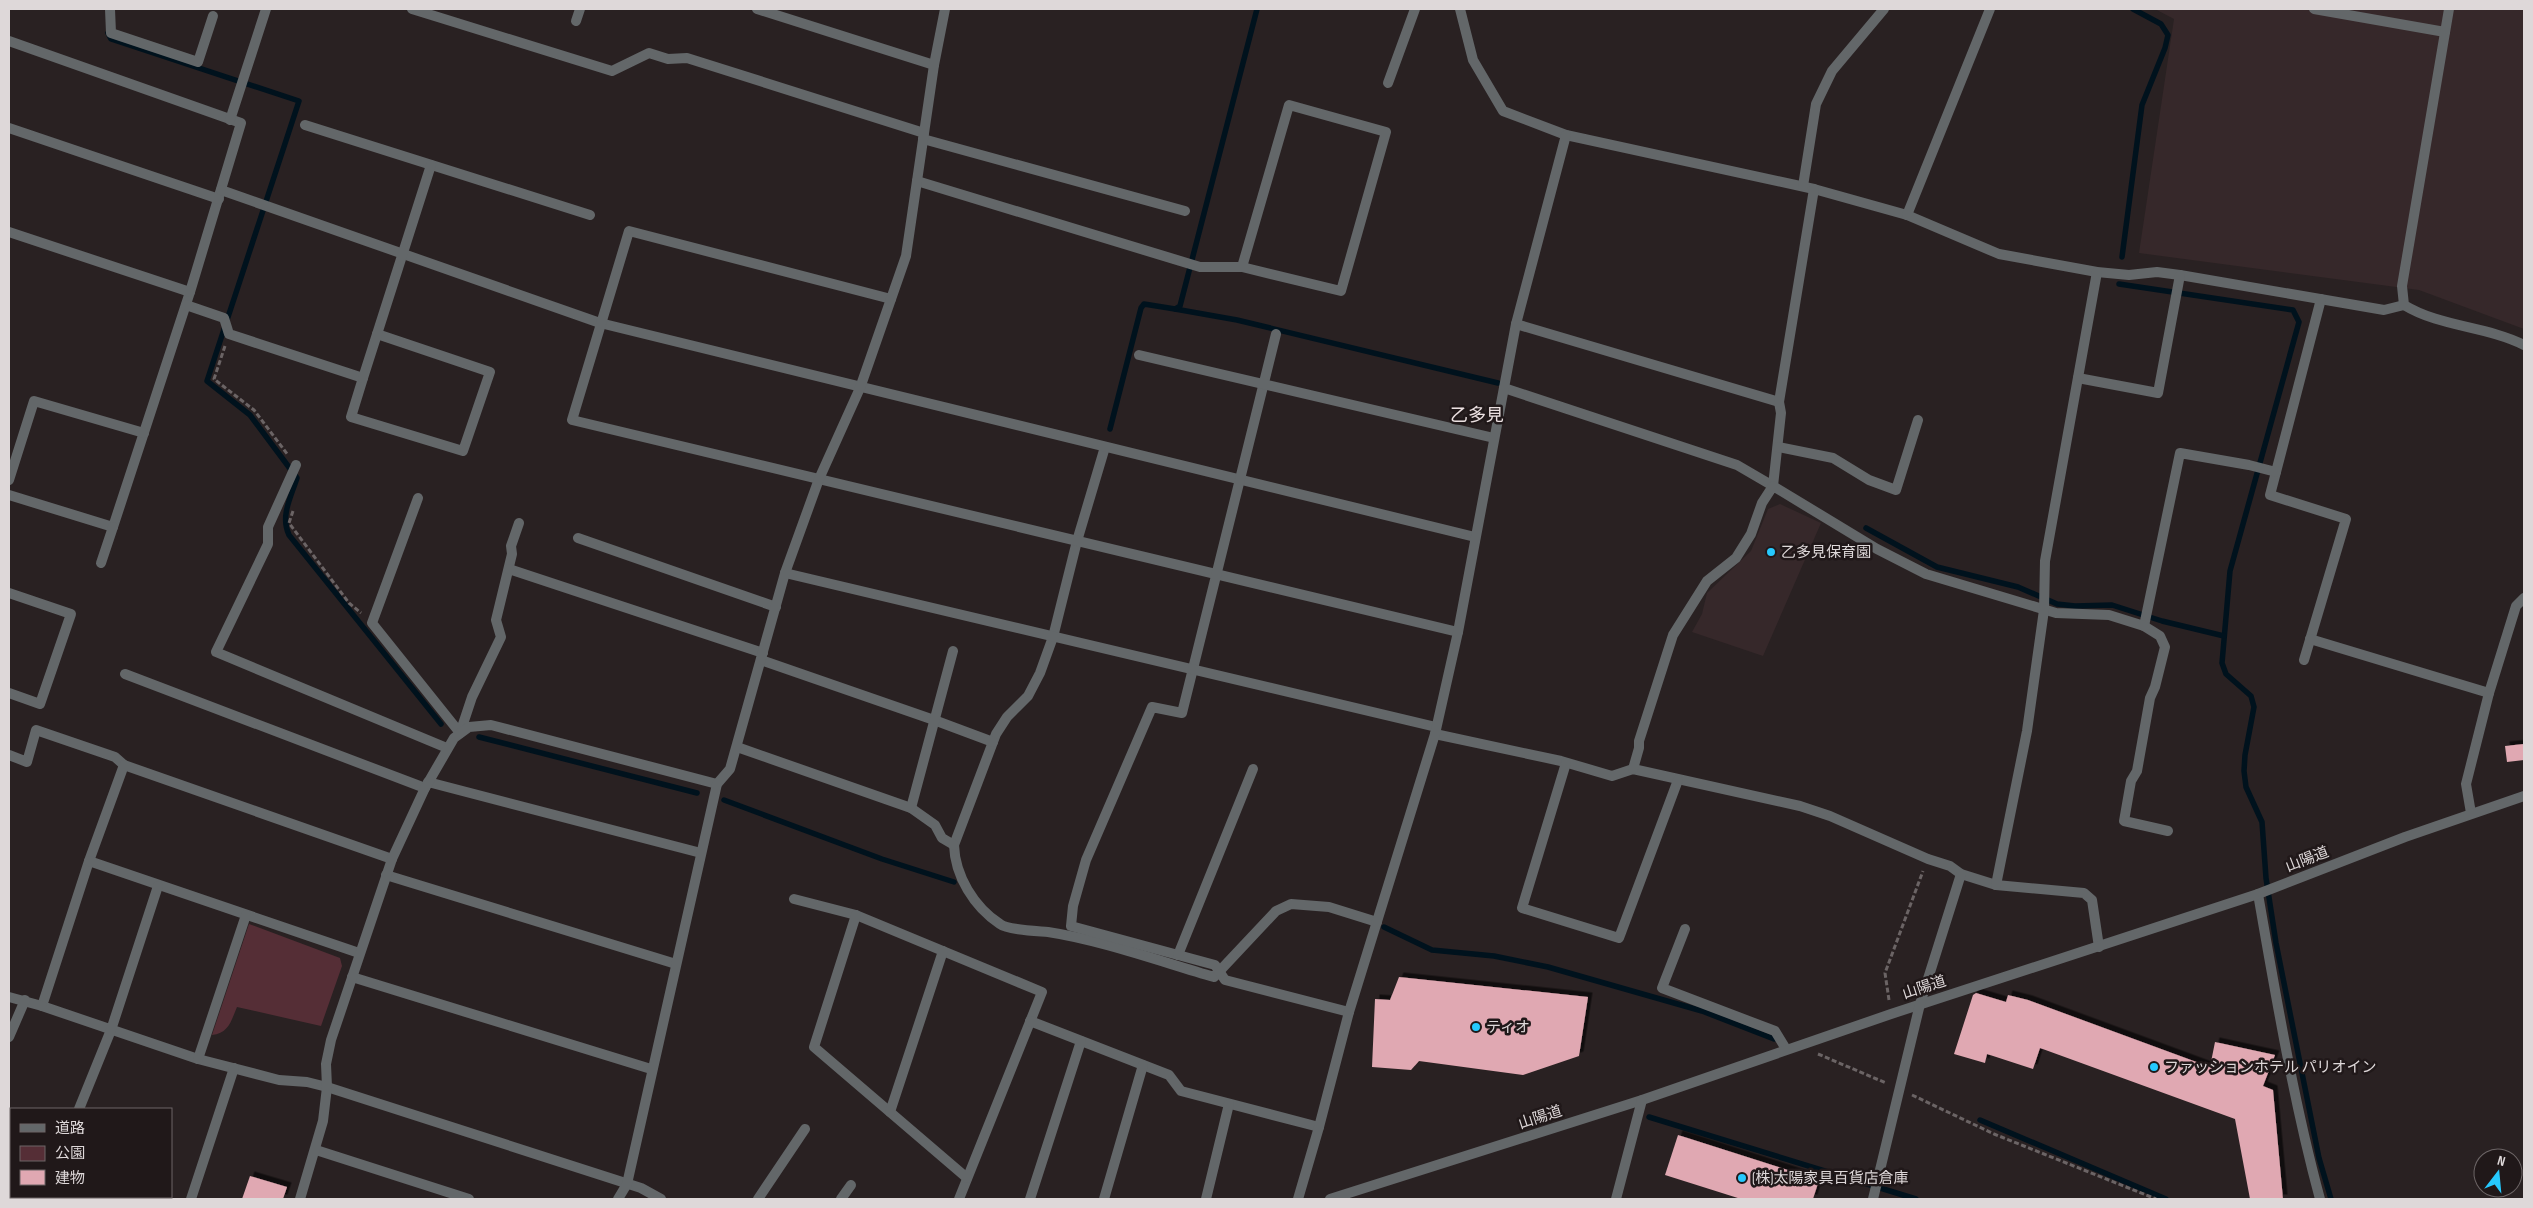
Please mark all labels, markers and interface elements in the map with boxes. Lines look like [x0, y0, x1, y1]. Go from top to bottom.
district label: 乙多見 [1450, 405, 1504, 426]
place label: 乙多見保育園 [1781, 543, 1871, 562]
marker: 乙多見保育園 [1765, 546, 1777, 558]
street label: 山陽道 [2283, 843, 2332, 876]
street label: 山陽道 [1900, 971, 1948, 1003]
place label: ティオ [1486, 1018, 1530, 1037]
marker: ティオ [1470, 1021, 1482, 1033]
place label: ファッションホテル パリオイン [2164, 1058, 2376, 1077]
marker: ファッションホテル パリオイン [2148, 1061, 2160, 1073]
street label: 山陽道 [1516, 1101, 1564, 1133]
legend [10, 1108, 172, 1198]
text: 道路 [55, 1119, 85, 1138]
text: 公園 [55, 1144, 85, 1163]
north arrow [2473, 1148, 2523, 1198]
text: N [2496, 1152, 2507, 1170]
text: 建物 [55, 1169, 85, 1188]
place label: (株)太陽家具百貨店倉庫 [1752, 1169, 1909, 1188]
marker: (株)太陽家具百貨店倉庫 [1736, 1172, 1748, 1184]

